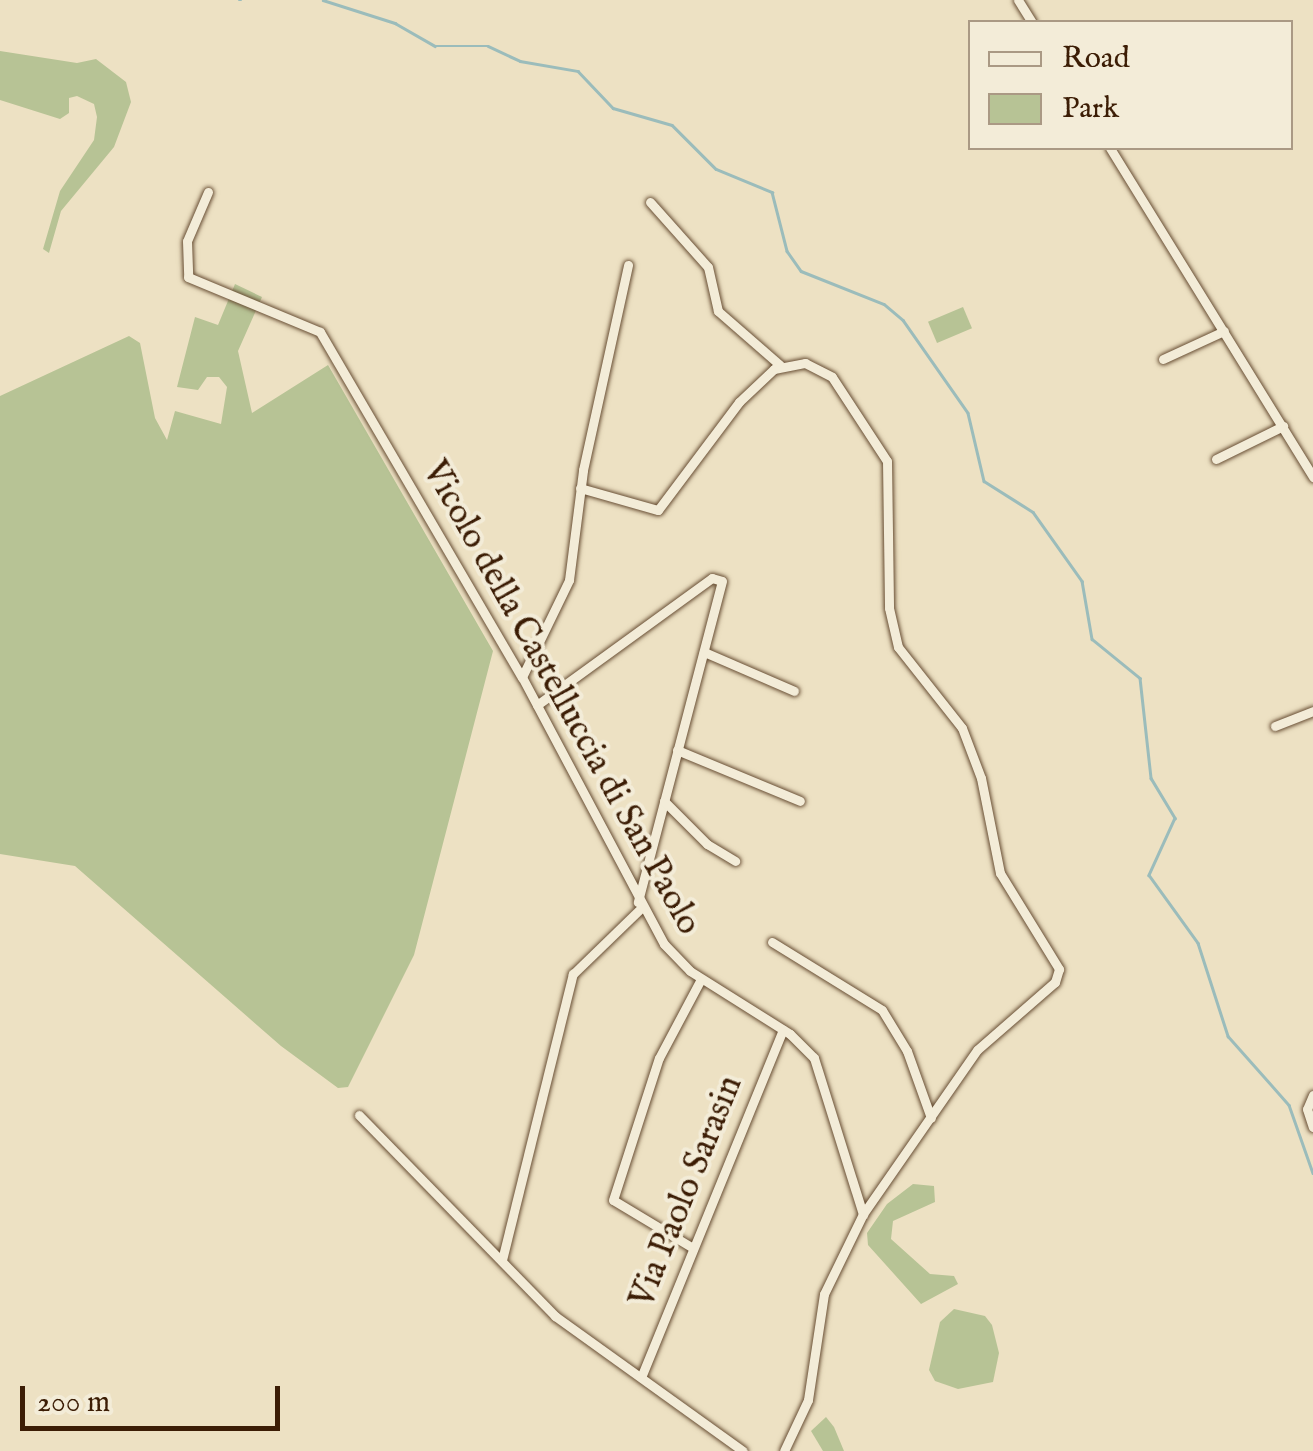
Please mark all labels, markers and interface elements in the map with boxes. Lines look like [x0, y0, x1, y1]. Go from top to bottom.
legend [968, 20, 1293, 150]
text: Road [1062, 40, 1130, 78]
text: Park [1062, 90, 1119, 128]
street label: Vicolo della Castelluccia di San Paolo [413, 454, 709, 942]
street label: Via Paolo Sarasin [621, 1070, 753, 1314]
scale bar [25, 1366, 285, 1428]
text: 200 m [37, 1384, 110, 1422]

